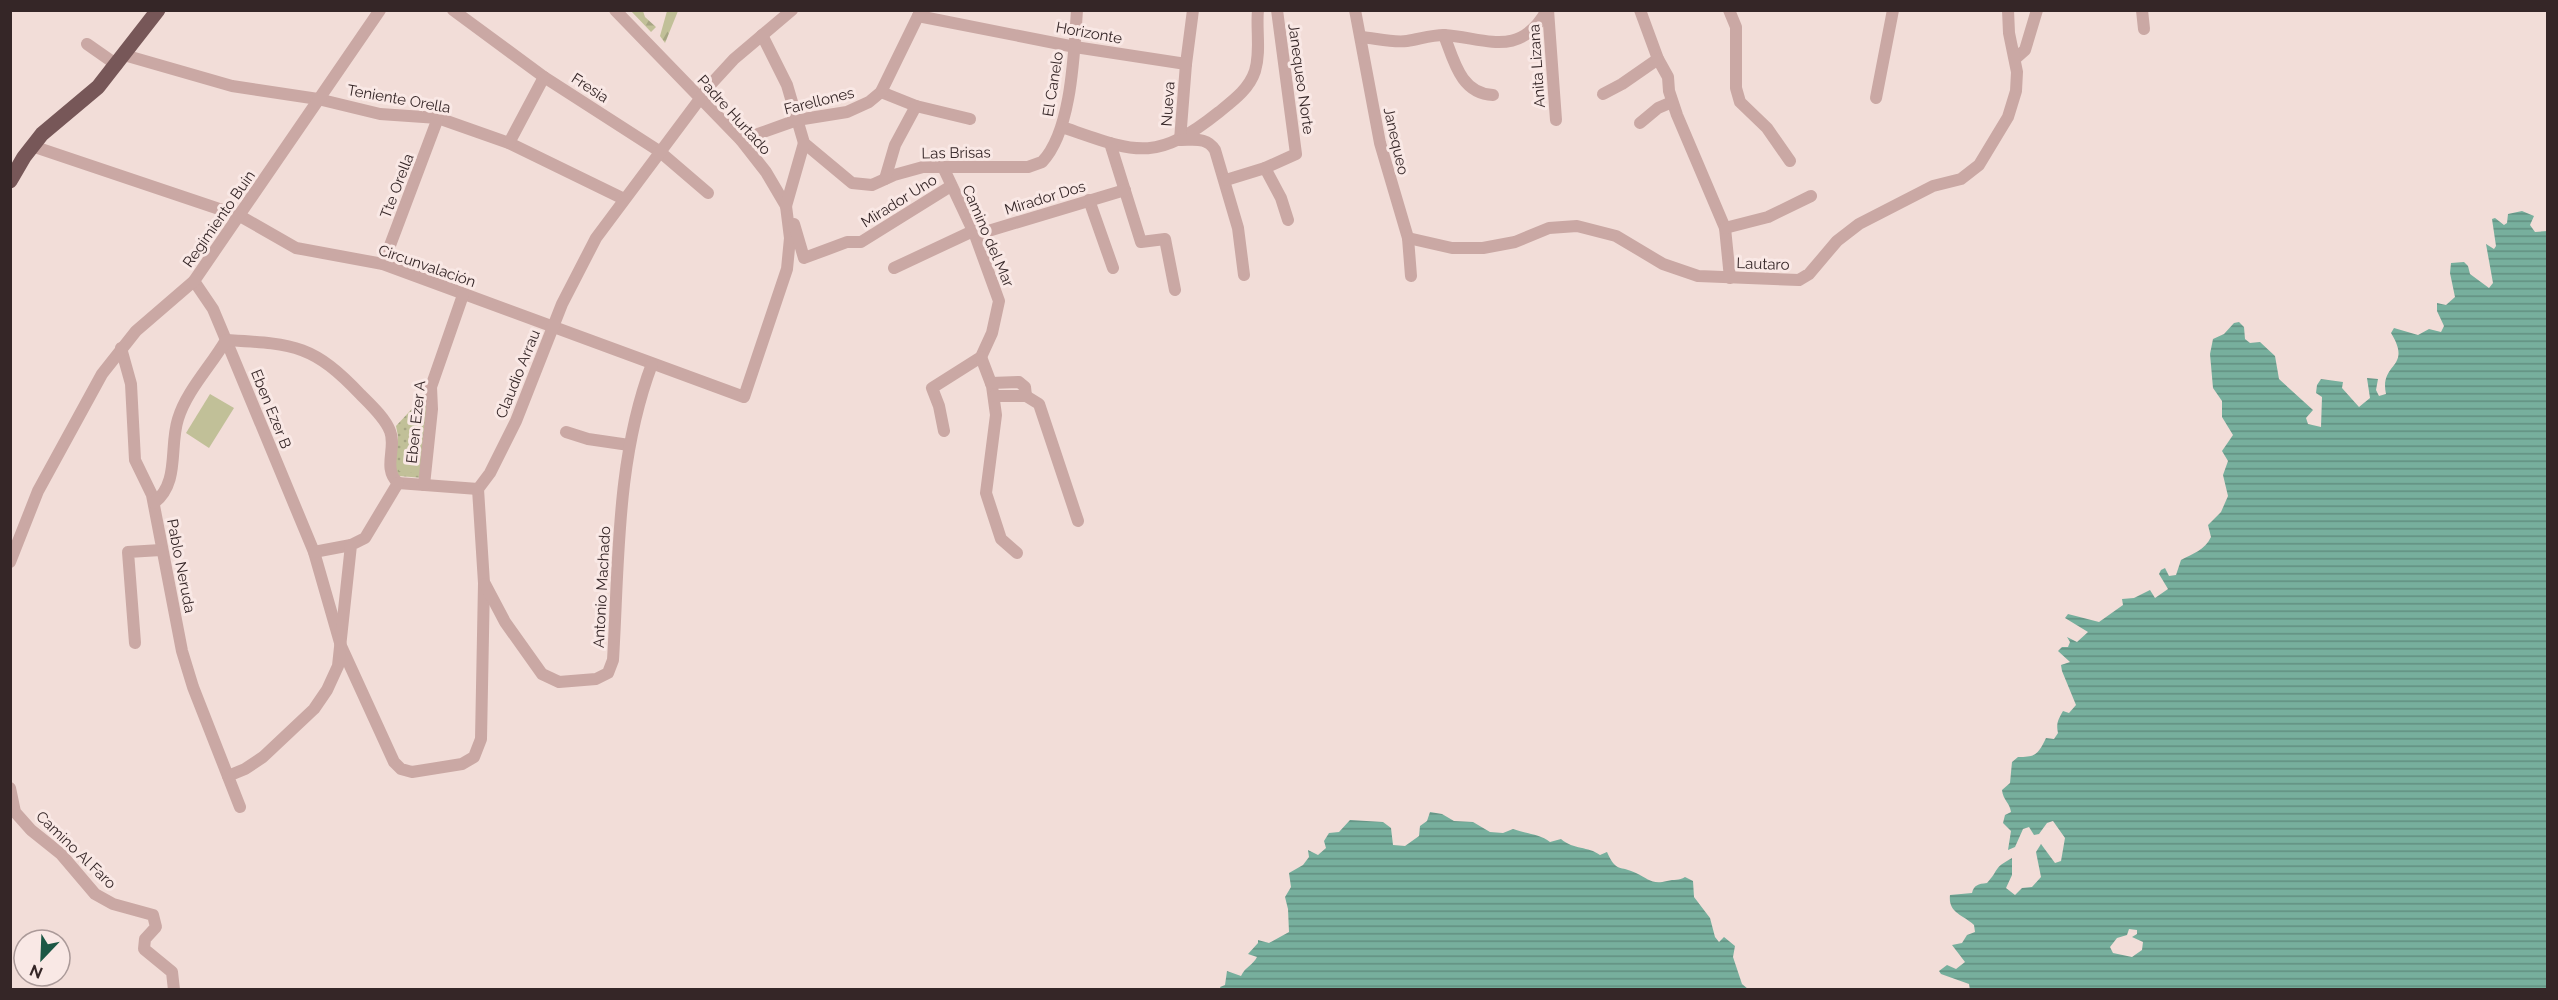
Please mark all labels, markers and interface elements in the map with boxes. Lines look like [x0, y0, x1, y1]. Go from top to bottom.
street label: Horizonte [1054, 18, 1124, 48]
street label: Janequeo Norte [1284, 22, 1318, 136]
street label: Anita Lizana [1525, 24, 1549, 108]
street label: El Canelo [1039, 50, 1067, 118]
street label: Fresia [568, 69, 612, 107]
street label: Padre Hurtado [693, 71, 775, 159]
street label: Teniente Orella [346, 81, 452, 117]
street label: Nueva [1157, 81, 1179, 127]
street label: Farellones [782, 84, 856, 118]
street label: Janequeo [1380, 105, 1413, 177]
street label: Las Brisas [921, 143, 991, 163]
street label: Tte Orella [376, 151, 418, 221]
street label: Regimiento Buin [179, 167, 259, 271]
street label: Mirador Uno [858, 171, 940, 231]
street label: Mirador Dos [1002, 177, 1088, 219]
street label: Camino del Mar [958, 182, 1018, 290]
street label: Circunvalación [376, 241, 478, 291]
street label: Lautaro [1736, 254, 1790, 274]
street label: Claudio Arrau [492, 327, 544, 421]
street label: Eben Ezer B [247, 367, 295, 451]
street label: Eben Ezer A [403, 380, 429, 464]
street label: Pablo Neruda [163, 517, 199, 615]
street label: Antonio Machado [590, 526, 614, 648]
street label: Camino Al Faro [32, 807, 120, 893]
north arrow [12, 928, 72, 988]
text: N [27, 960, 46, 982]

